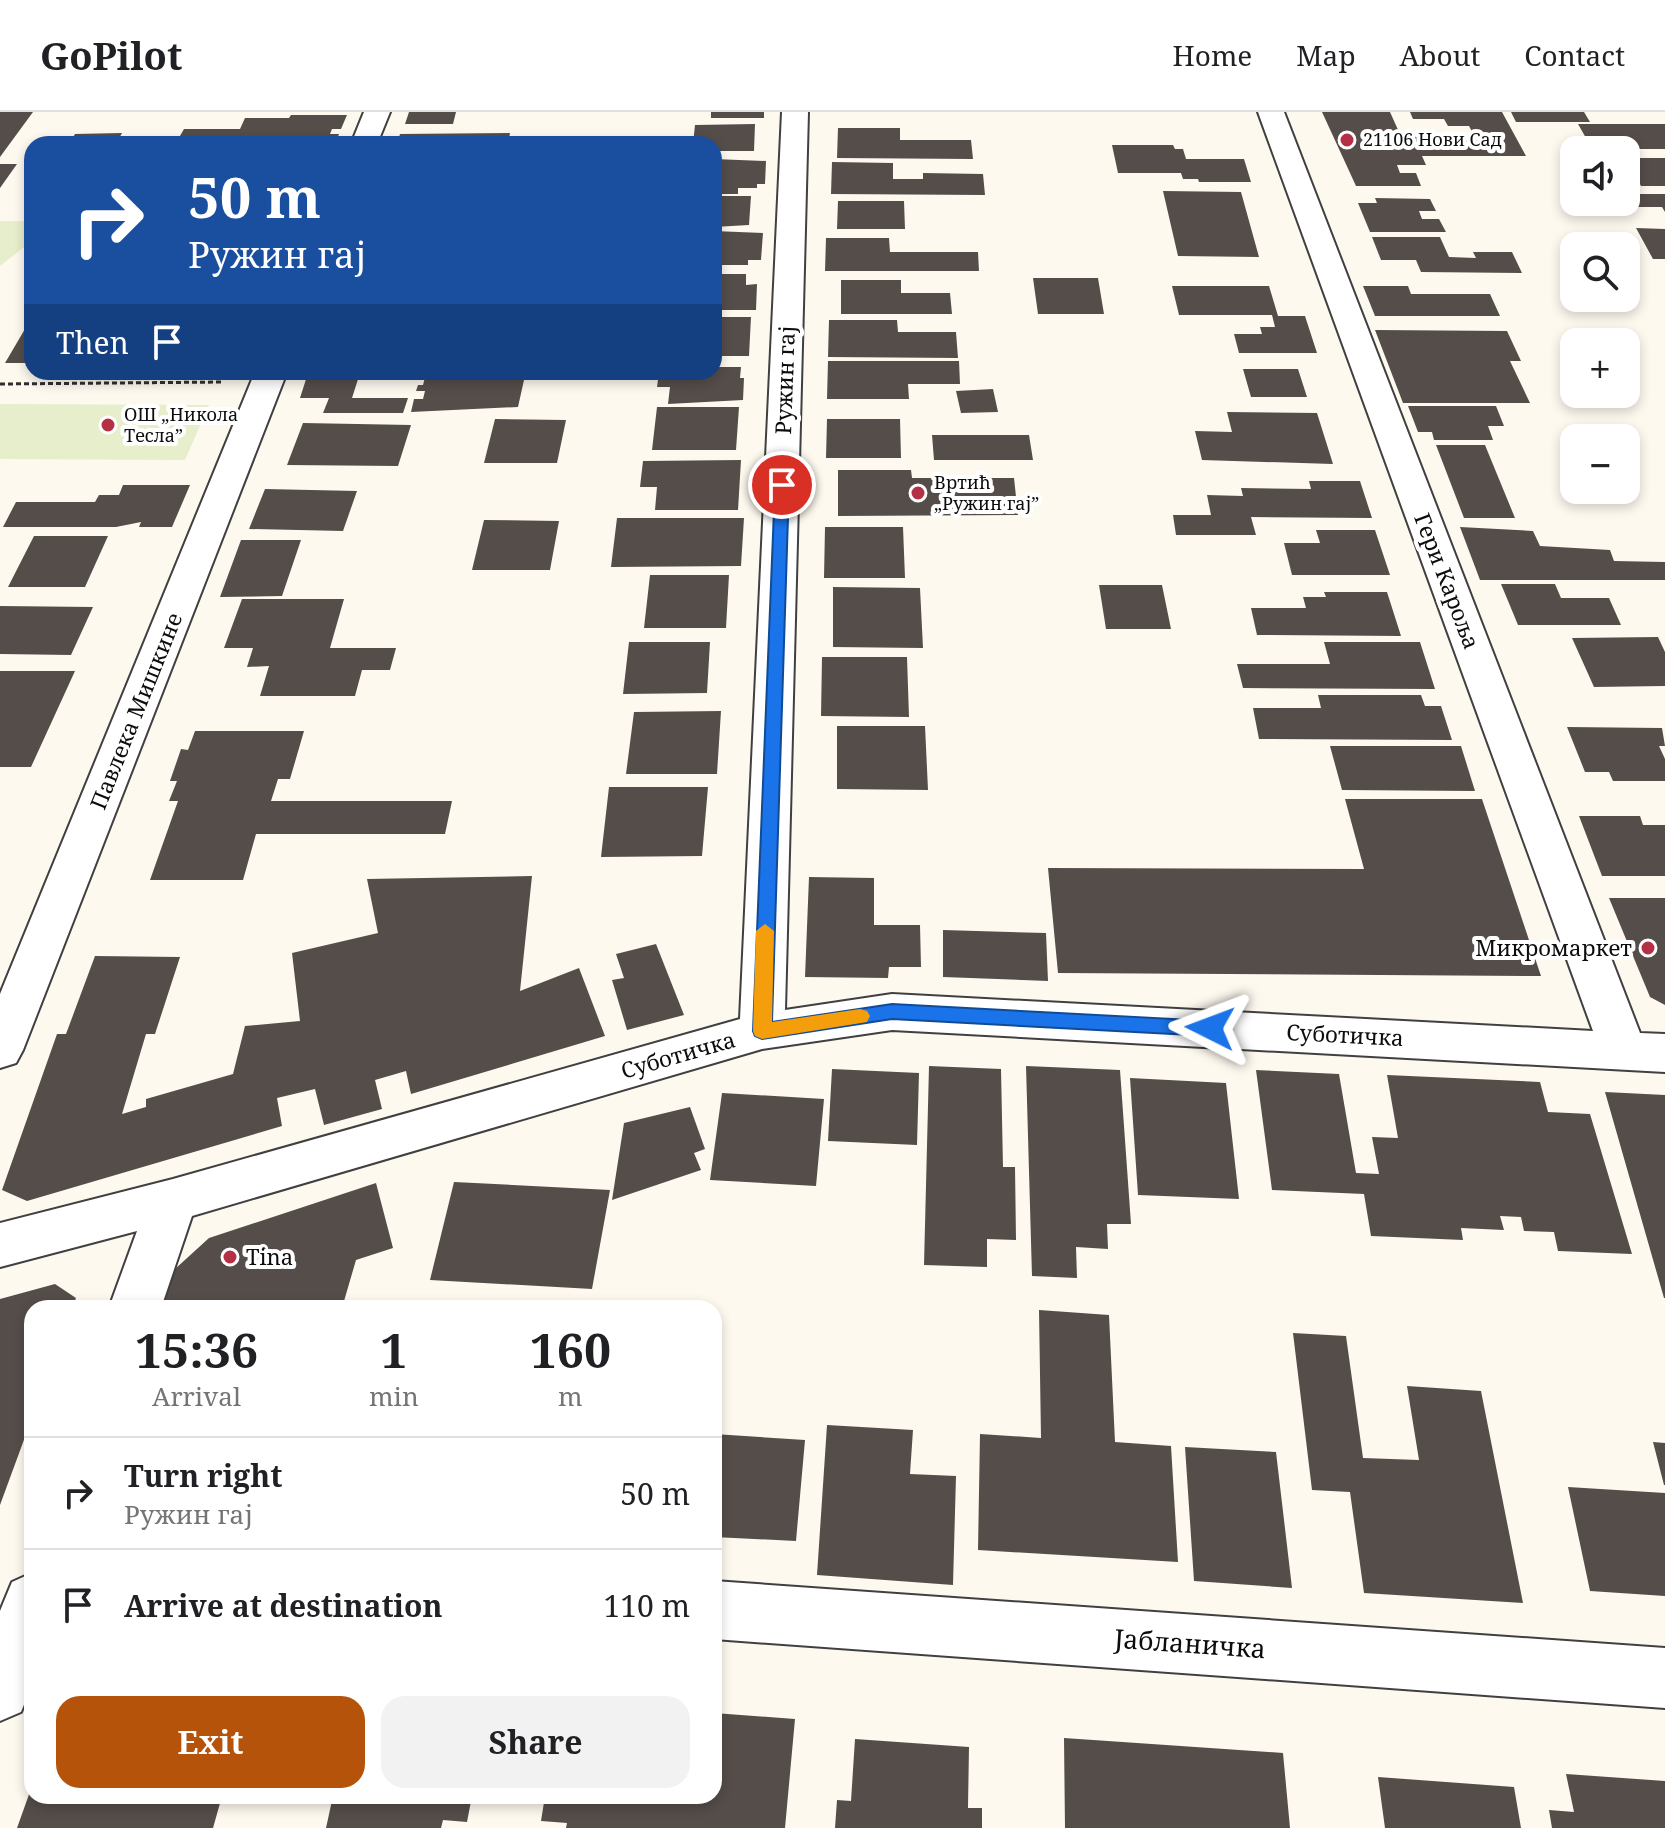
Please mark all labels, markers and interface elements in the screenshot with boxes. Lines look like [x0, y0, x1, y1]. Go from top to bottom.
text: GoPilot [40, 29, 182, 81]
text: Home [1173, 36, 1252, 74]
text: Map [1296, 36, 1356, 74]
text: About [1400, 36, 1480, 74]
text: Contact [1524, 36, 1625, 74]
place label: 21106 Нови Сад [1363, 127, 1502, 151]
marker: 21106 Нови Сад [1338, 131, 1356, 149]
map controls [1560, 136, 1640, 504]
button: sound [1560, 136, 1640, 216]
text: 50 m [188, 158, 321, 234]
icon: right [56, 168, 160, 272]
text: Ружин гај [188, 230, 366, 279]
button: search [1560, 232, 1640, 312]
icon: arrive [145, 320, 189, 364]
text: Then [56, 322, 129, 363]
street label: Ружин гај [767, 325, 801, 435]
button: + [1560, 328, 1640, 408]
place label: ОШ „Никола Тесла” [124, 402, 238, 447]
marker: ОШ „Никола Тесла” [99, 416, 117, 434]
button: − [1560, 424, 1640, 504]
pin [748, 451, 816, 519]
icon: arrive [760, 463, 804, 507]
place label: Вртић „Ружин гај” [934, 470, 1039, 515]
marker: Вртић „Ружин гај” [909, 484, 927, 502]
street label: Гери Кароља [1408, 508, 1488, 653]
street label: Павлека Мишкине [82, 608, 188, 813]
place label: Микромаркет [1475, 932, 1632, 962]
marker: Микромаркет [1639, 939, 1657, 957]
position arrow [1168, 986, 1252, 1070]
street label: Суботичка [1286, 1016, 1405, 1052]
street label: Суботичка [617, 1023, 738, 1085]
place label: Tina [246, 1241, 293, 1271]
marker: Tina [221, 1248, 239, 1266]
text: 15:36 [135, 1317, 258, 1382]
text: 1 [380, 1317, 407, 1382]
text: 160 [530, 1317, 611, 1382]
text: Arrival [152, 1378, 241, 1414]
text: min [369, 1378, 419, 1414]
text: m [558, 1378, 583, 1414]
text: Turn right [124, 1455, 282, 1496]
icon: right [56, 1471, 100, 1515]
text: 50 m [620, 1473, 690, 1514]
text: Ружин гај [124, 1496, 253, 1532]
icon: arrive [56, 1583, 100, 1627]
text: Arrive at destination [124, 1585, 443, 1626]
text: 110 m [604, 1585, 690, 1626]
street label: Јабланичка [1112, 1620, 1267, 1666]
button: Exit [56, 1696, 365, 1788]
button: Share [381, 1696, 690, 1788]

